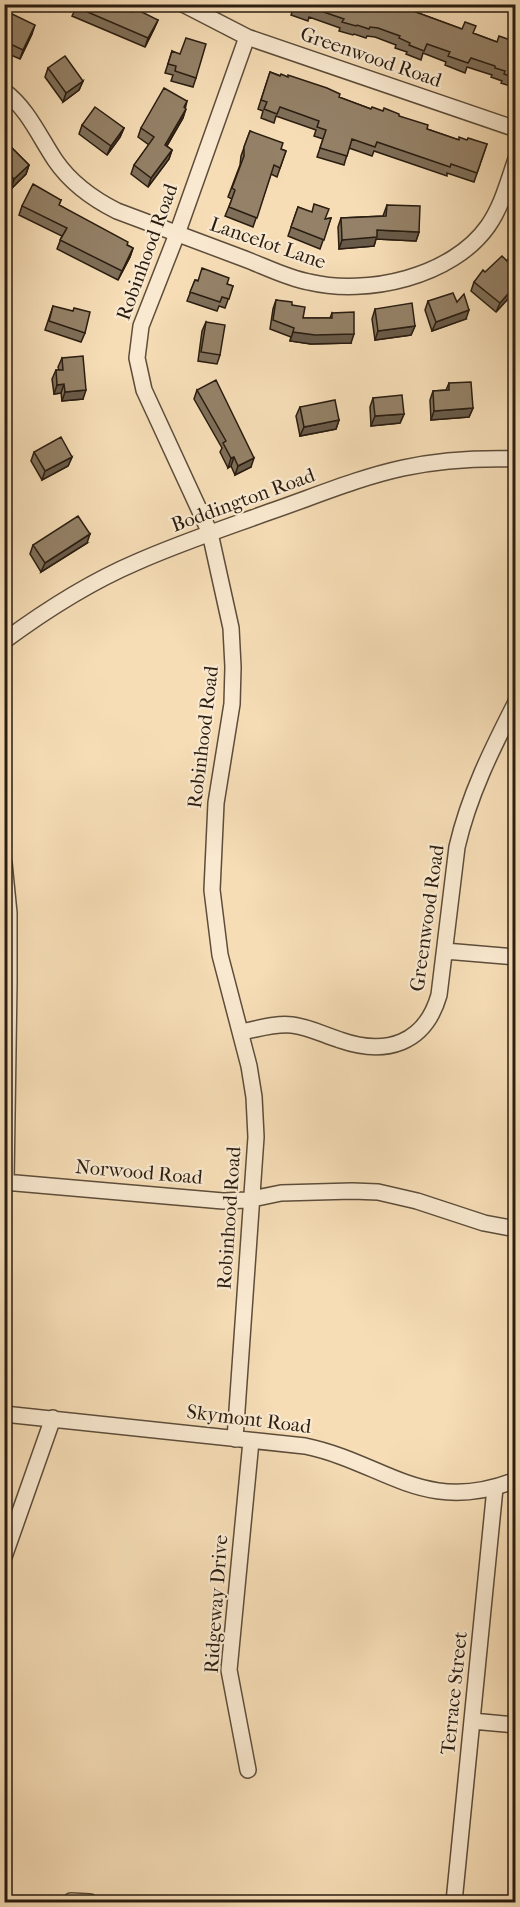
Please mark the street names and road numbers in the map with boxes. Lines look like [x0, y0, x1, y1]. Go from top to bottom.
street label: Greenwood Road [297, 22, 446, 92]
street label: Robinhood Road [112, 180, 183, 323]
street label: Lancelot Lane [207, 212, 329, 274]
street label: Boddington Road [168, 463, 319, 537]
street label: Robinhood Road [183, 663, 223, 810]
street label: Greenwood Road [405, 842, 449, 993]
street label: Robinhood Road [213, 1145, 246, 1290]
street label: Norwood Road [74, 1155, 205, 1189]
street label: Skymont Road [185, 1400, 314, 1438]
street label: Ridgeway Drive [200, 1534, 232, 1674]
street label: Terrace Street [436, 1630, 472, 1756]

